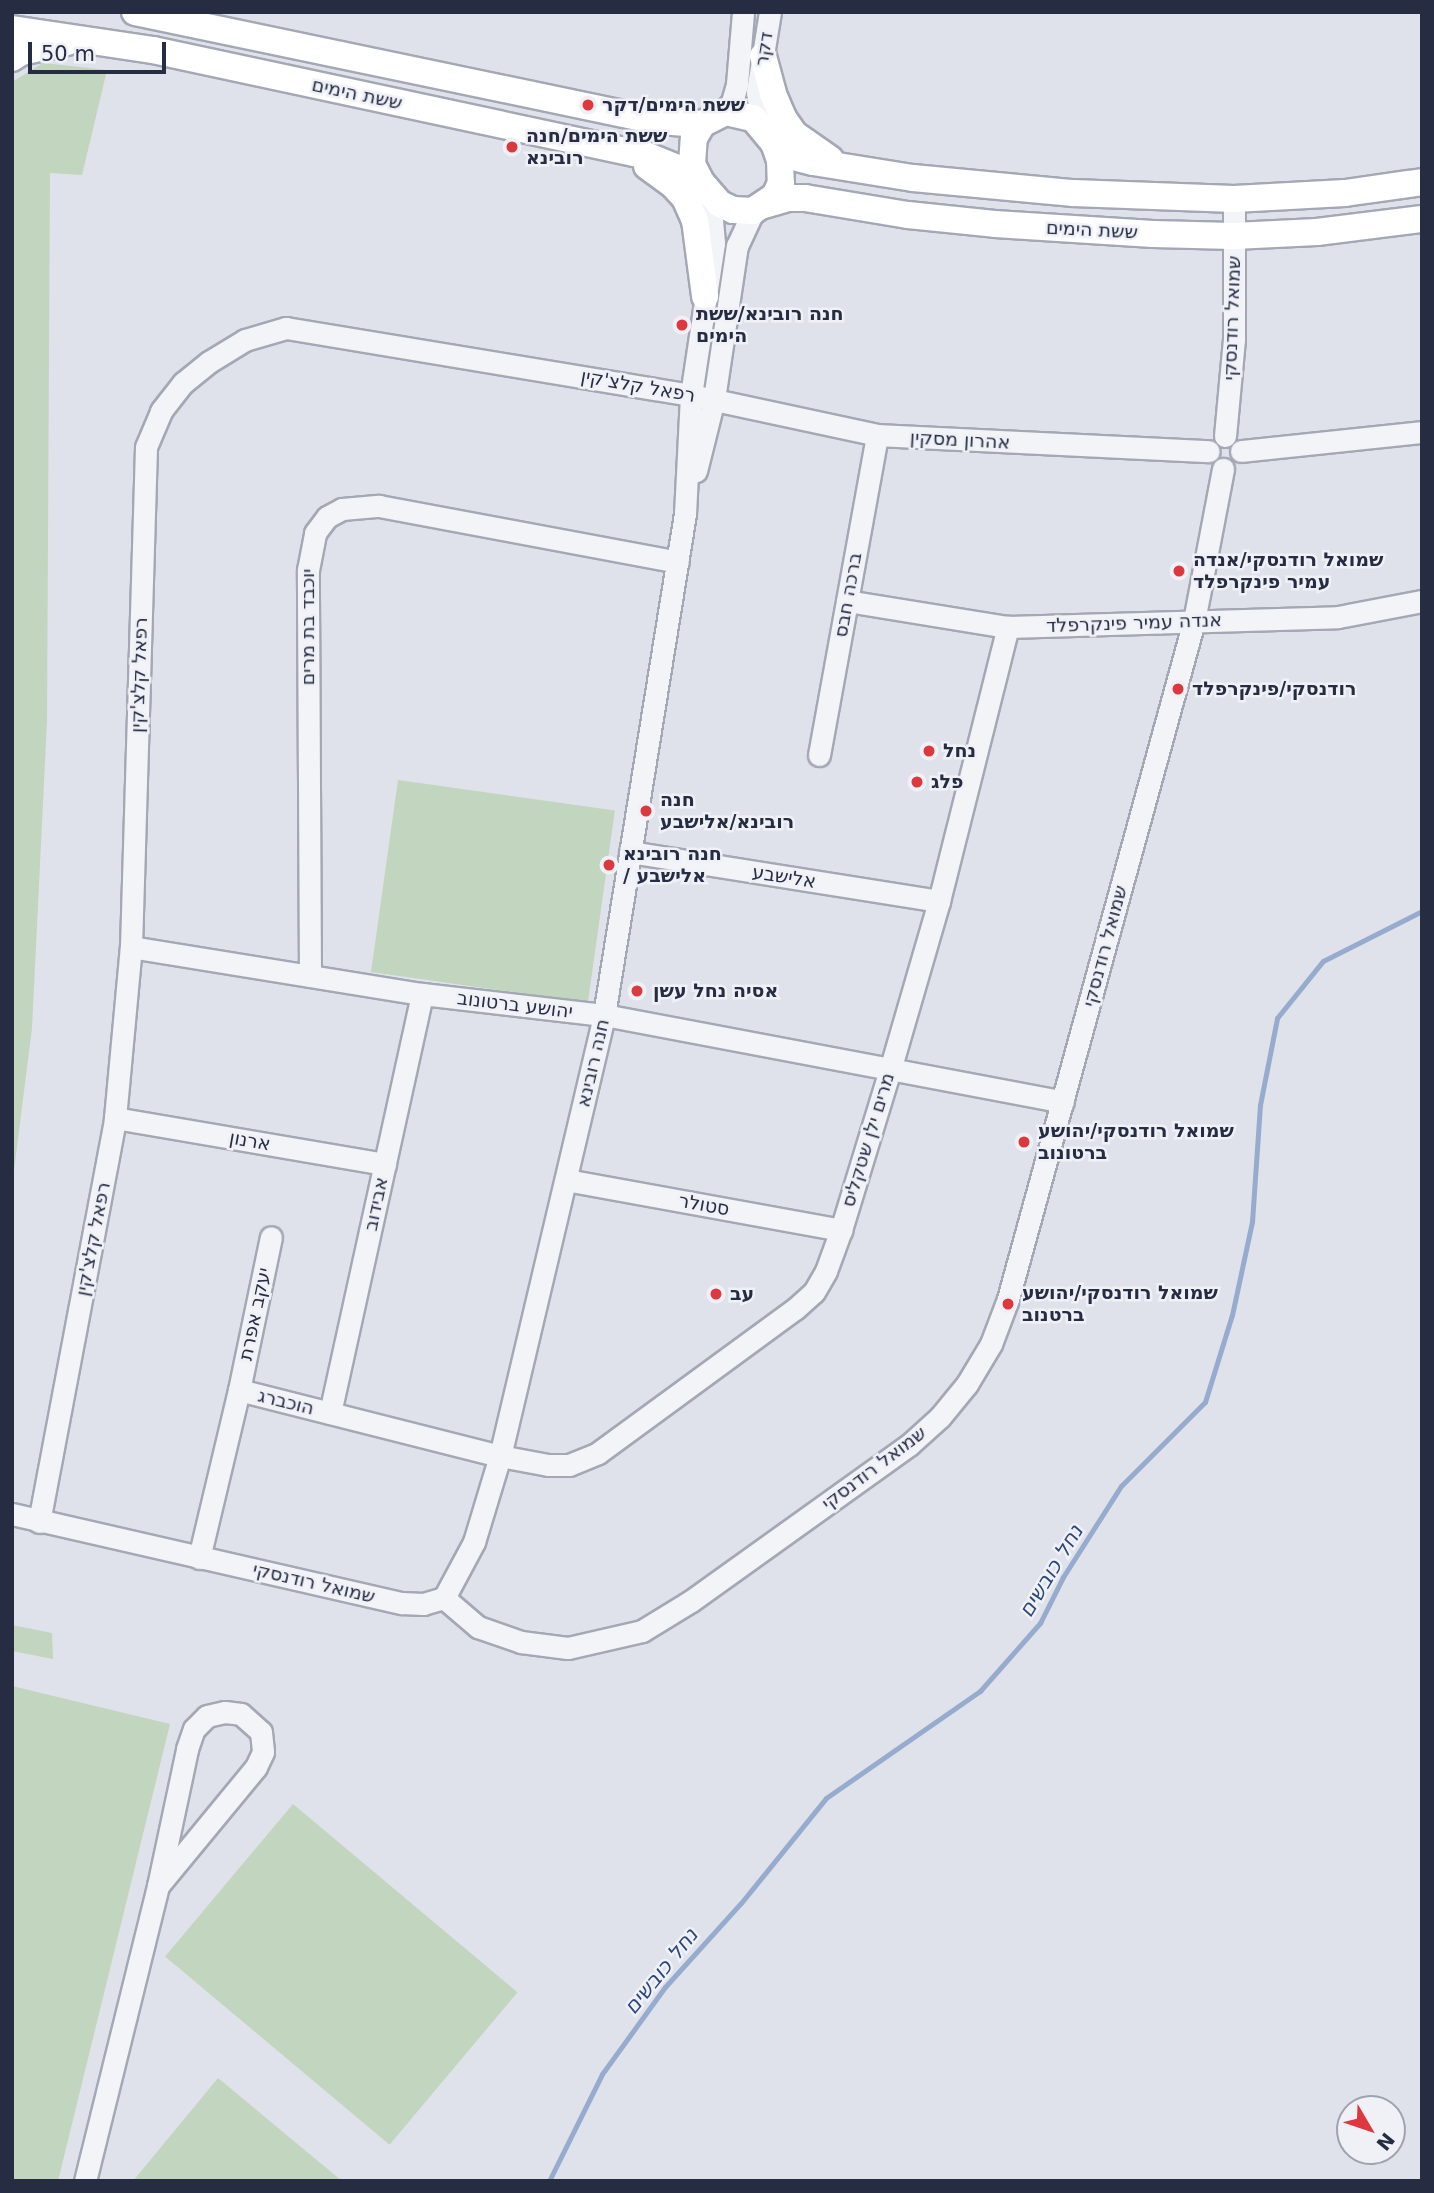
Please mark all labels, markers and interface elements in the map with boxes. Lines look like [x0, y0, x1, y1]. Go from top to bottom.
scale bar [32, 28, 170, 72]
street label: דקר [750, 30, 778, 68]
text: 50 m [41, 42, 95, 66]
street label: ששת הימים [310, 73, 404, 115]
place label: ששת הימים/דקר [602, 94, 745, 116]
marker: ששת הימים/דקר [580, 97, 596, 113]
place label: ששת הימים/חנה רובינא [526, 125, 667, 169]
marker: ששת הימים/חנה רובינא [504, 139, 520, 155]
street label: ששת הימים [1046, 216, 1138, 244]
street label: שמואל רודנסקי [1218, 255, 1246, 381]
place label: חנה רובינא/ששת הימים [696, 303, 844, 347]
marker: חנה רובינא/ששת הימים [674, 317, 690, 333]
street label: רפאל קלצ'קין [579, 365, 697, 407]
street label: אהרון מסקין [909, 426, 1011, 454]
place label: שמואל רודנסקי/אנדה עמיר פינקרפלד [1193, 549, 1383, 593]
street label: ברכה חבס [829, 551, 867, 639]
marker: שמואל רודנסקי/אנדה עמיר פינקרפלד [1171, 563, 1187, 579]
street label: יוכבד בת מרים [297, 569, 319, 685]
street label: אנדה עמיר פינקרפלד [1046, 609, 1222, 637]
street label: רפאל קלצ'קין [126, 617, 152, 733]
place label: רודנסקי/פינקרפלד [1192, 678, 1356, 700]
marker: רודנסקי/פינקרפלד [1170, 681, 1186, 697]
place label: נחל [943, 740, 976, 762]
marker: נחל [921, 743, 937, 759]
place label: פלג [931, 771, 963, 793]
marker: פלג [909, 774, 925, 790]
place label: חנה רובינא/אלישבע [660, 789, 794, 833]
marker: חנה רובינא/אלישבע [638, 803, 654, 819]
place label: חנה רובינא / אלישבע [623, 843, 722, 887]
marker: חנה רובינא / אלישבע [601, 857, 617, 873]
street label: אלישבע [751, 861, 817, 893]
street label: שמואל רודנסקי [1078, 883, 1132, 1009]
place label: אסיה נחל עשן [653, 980, 778, 1002]
marker: אסיה נחל עשן [627, 981, 647, 1001]
street label: יהושע ברטונוב [456, 987, 574, 1023]
street label: חנה רובינא [572, 1017, 614, 1109]
street label: מרים ילן שטקליס [837, 1070, 899, 1210]
place label: שמואל רודנסקי/יהושע ברטונוב [1038, 1120, 1234, 1164]
street label: ארנון [228, 1126, 272, 1156]
marker: שמואל רודנסקי/יהושע ברטונוב [1016, 1134, 1032, 1150]
street label: אבידוב [359, 1175, 393, 1233]
street label: רפאל קלצ'קין [71, 1180, 115, 1298]
street label: סטולר [677, 1189, 731, 1221]
street label: יעקב אפרת [234, 1265, 276, 1363]
place label: שמואל רודנסקי/יהושע ברטנוב [1022, 1282, 1218, 1326]
place label: עב [730, 1283, 754, 1305]
marker: עב [708, 1286, 724, 1302]
marker: שמואל רודנסקי/יהושע ברטנוב [1000, 1296, 1016, 1312]
street label: הוכברג [256, 1384, 316, 1420]
street label: שמואל רודנסקי [817, 1421, 931, 1515]
water label: נחל כובשים [1014, 1520, 1088, 1622]
street label: שמואל רודנסקי [251, 1558, 377, 1608]
water label: נחל כובשים [619, 1923, 703, 2019]
north arrow [1336, 2095, 1406, 2165]
text: N [1372, 2129, 1399, 2155]

